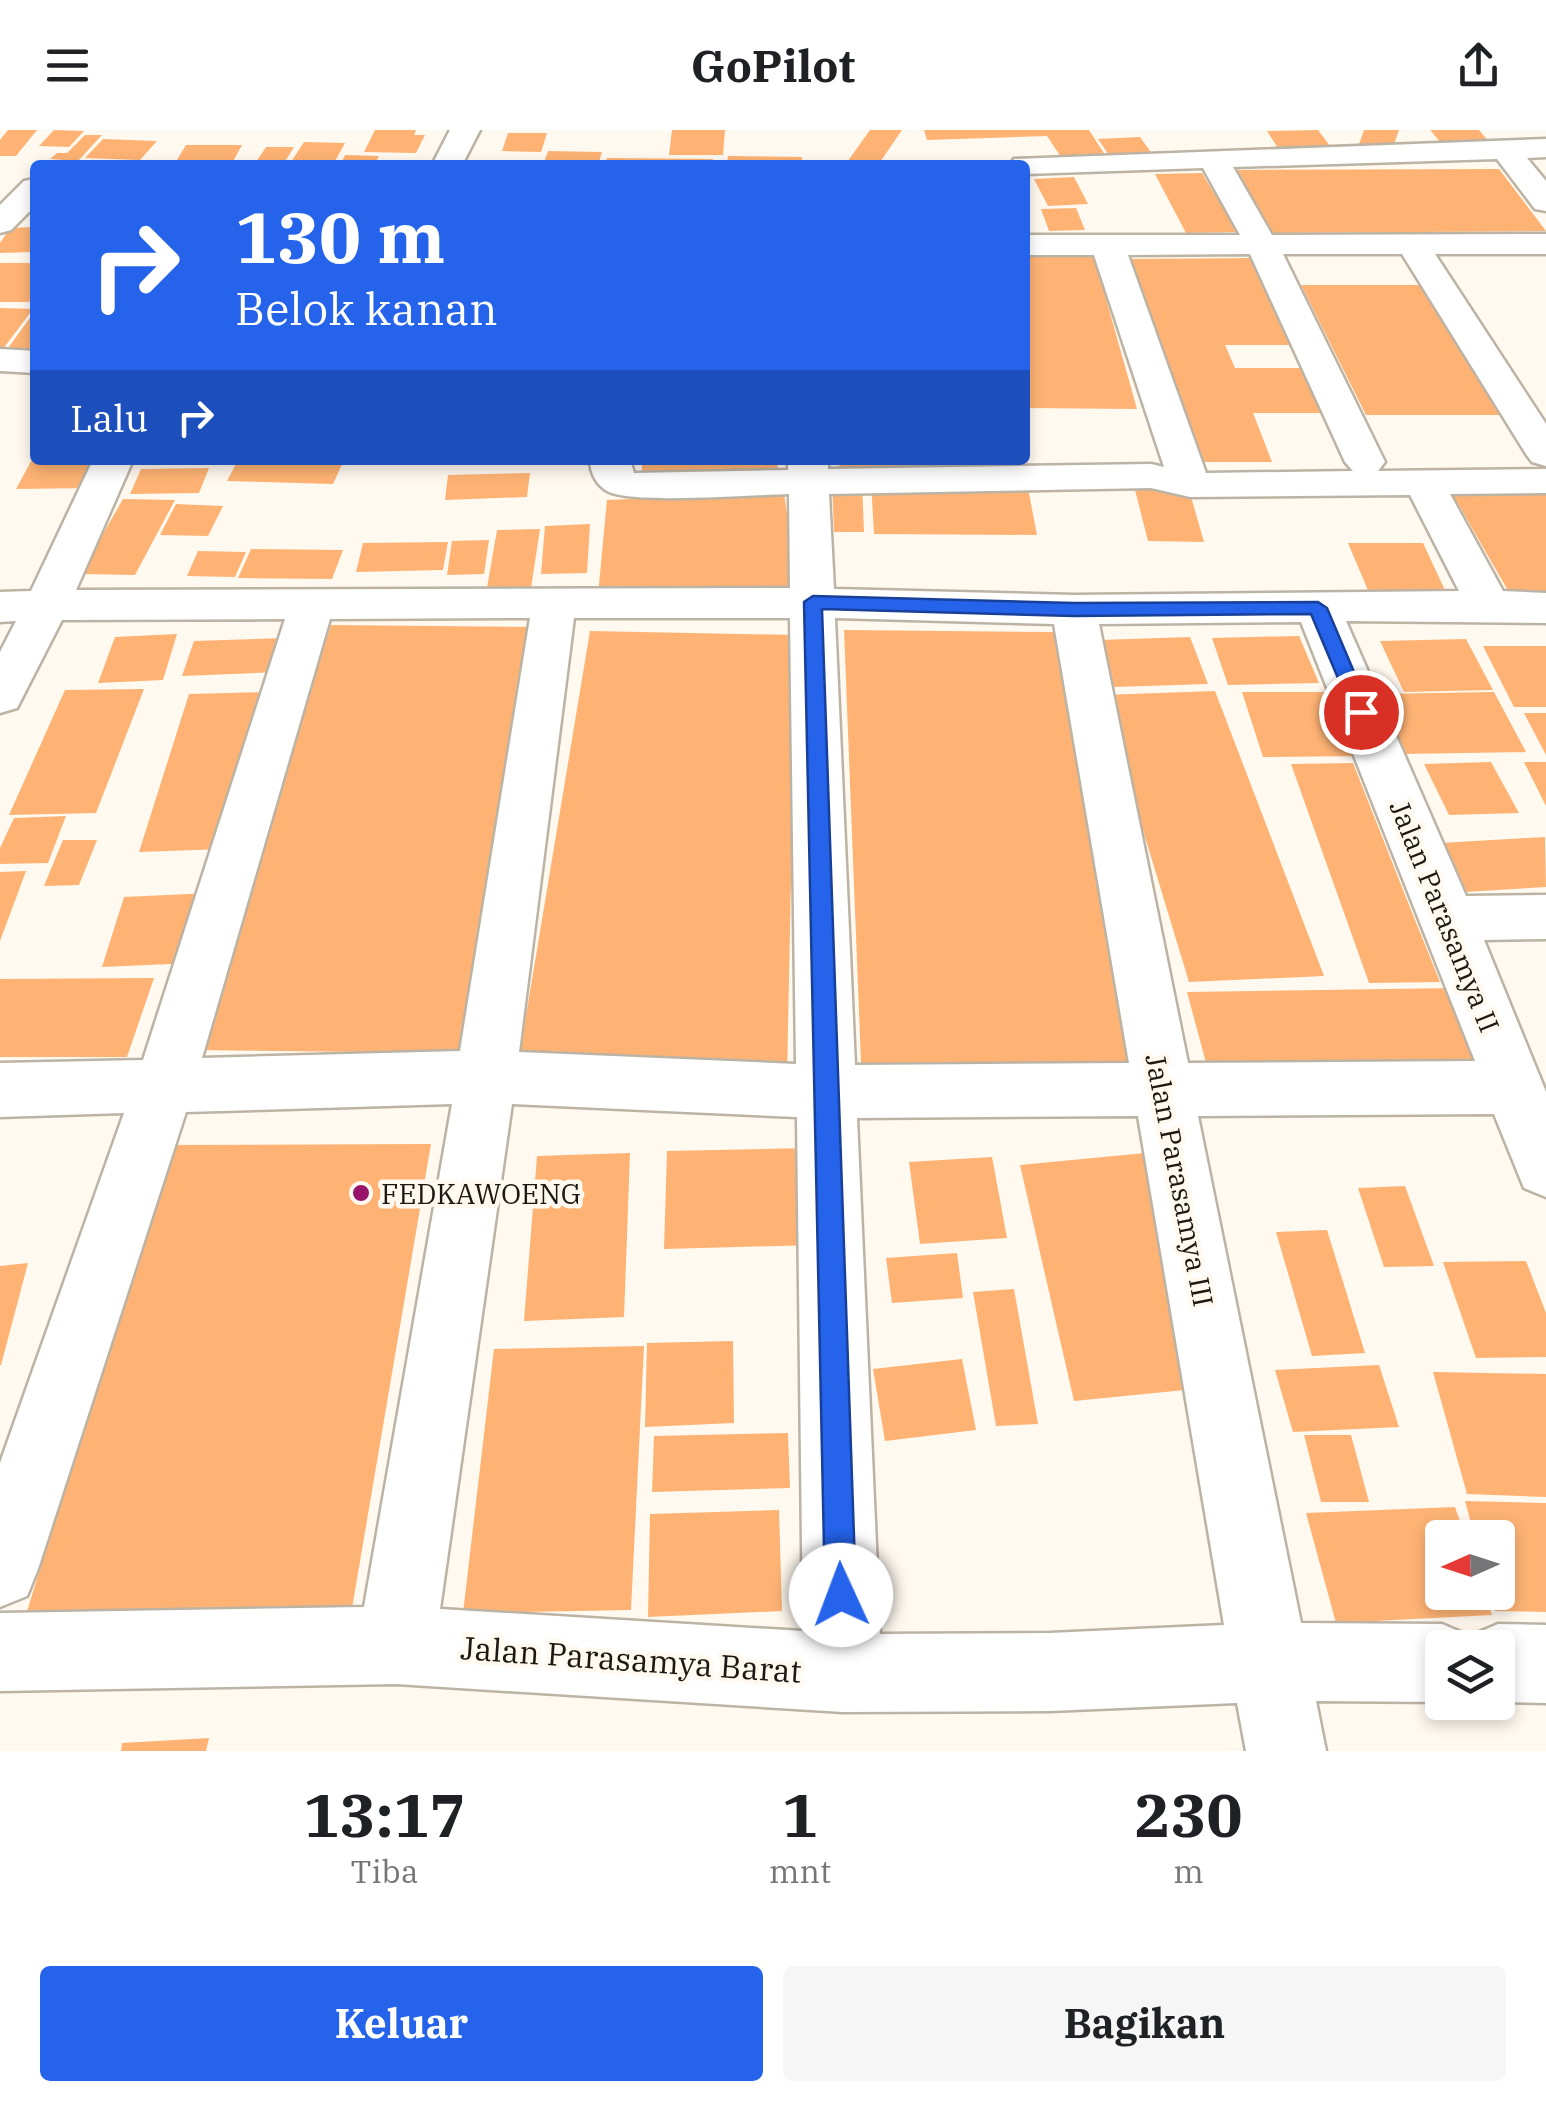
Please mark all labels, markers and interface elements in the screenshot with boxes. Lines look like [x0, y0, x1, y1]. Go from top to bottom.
text: GoPilot [691, 36, 855, 94]
icon: menu [40, 38, 95, 93]
icon: share [1451, 38, 1506, 93]
text: 130 m [235, 191, 445, 282]
icon: right [70, 200, 200, 330]
text: Belok kanan [235, 279, 498, 337]
icon: right [168, 390, 223, 445]
text: Lalu [70, 393, 148, 442]
pin [1319, 670, 1404, 755]
icon: arrive [1334, 685, 1389, 740]
street label: Jalan Parasamya II [1382, 795, 1508, 1037]
street label: Jalan Parasamya III [1137, 1050, 1223, 1310]
place label: FEDKAWOENG [381, 1175, 581, 1212]
marker: FEDKAWOENG [350, 1182, 372, 1204]
north arrow [1425, 1520, 1515, 1610]
map controls [1425, 1520, 1515, 1720]
position arrow [789, 1543, 893, 1647]
street label: Jalan Parasamya Barat [459, 1626, 803, 1692]
button: layers [1425, 1630, 1515, 1720]
text: 13:17 [303, 1775, 466, 1854]
text: 1 [782, 1775, 818, 1854]
text: 230 [1135, 1775, 1243, 1854]
text: Tiba [351, 1850, 418, 1892]
text: mnt [769, 1850, 831, 1892]
text: m [1173, 1850, 1204, 1892]
button: Keluar [40, 1966, 763, 2081]
button: Bagikan [783, 1966, 1506, 2081]

